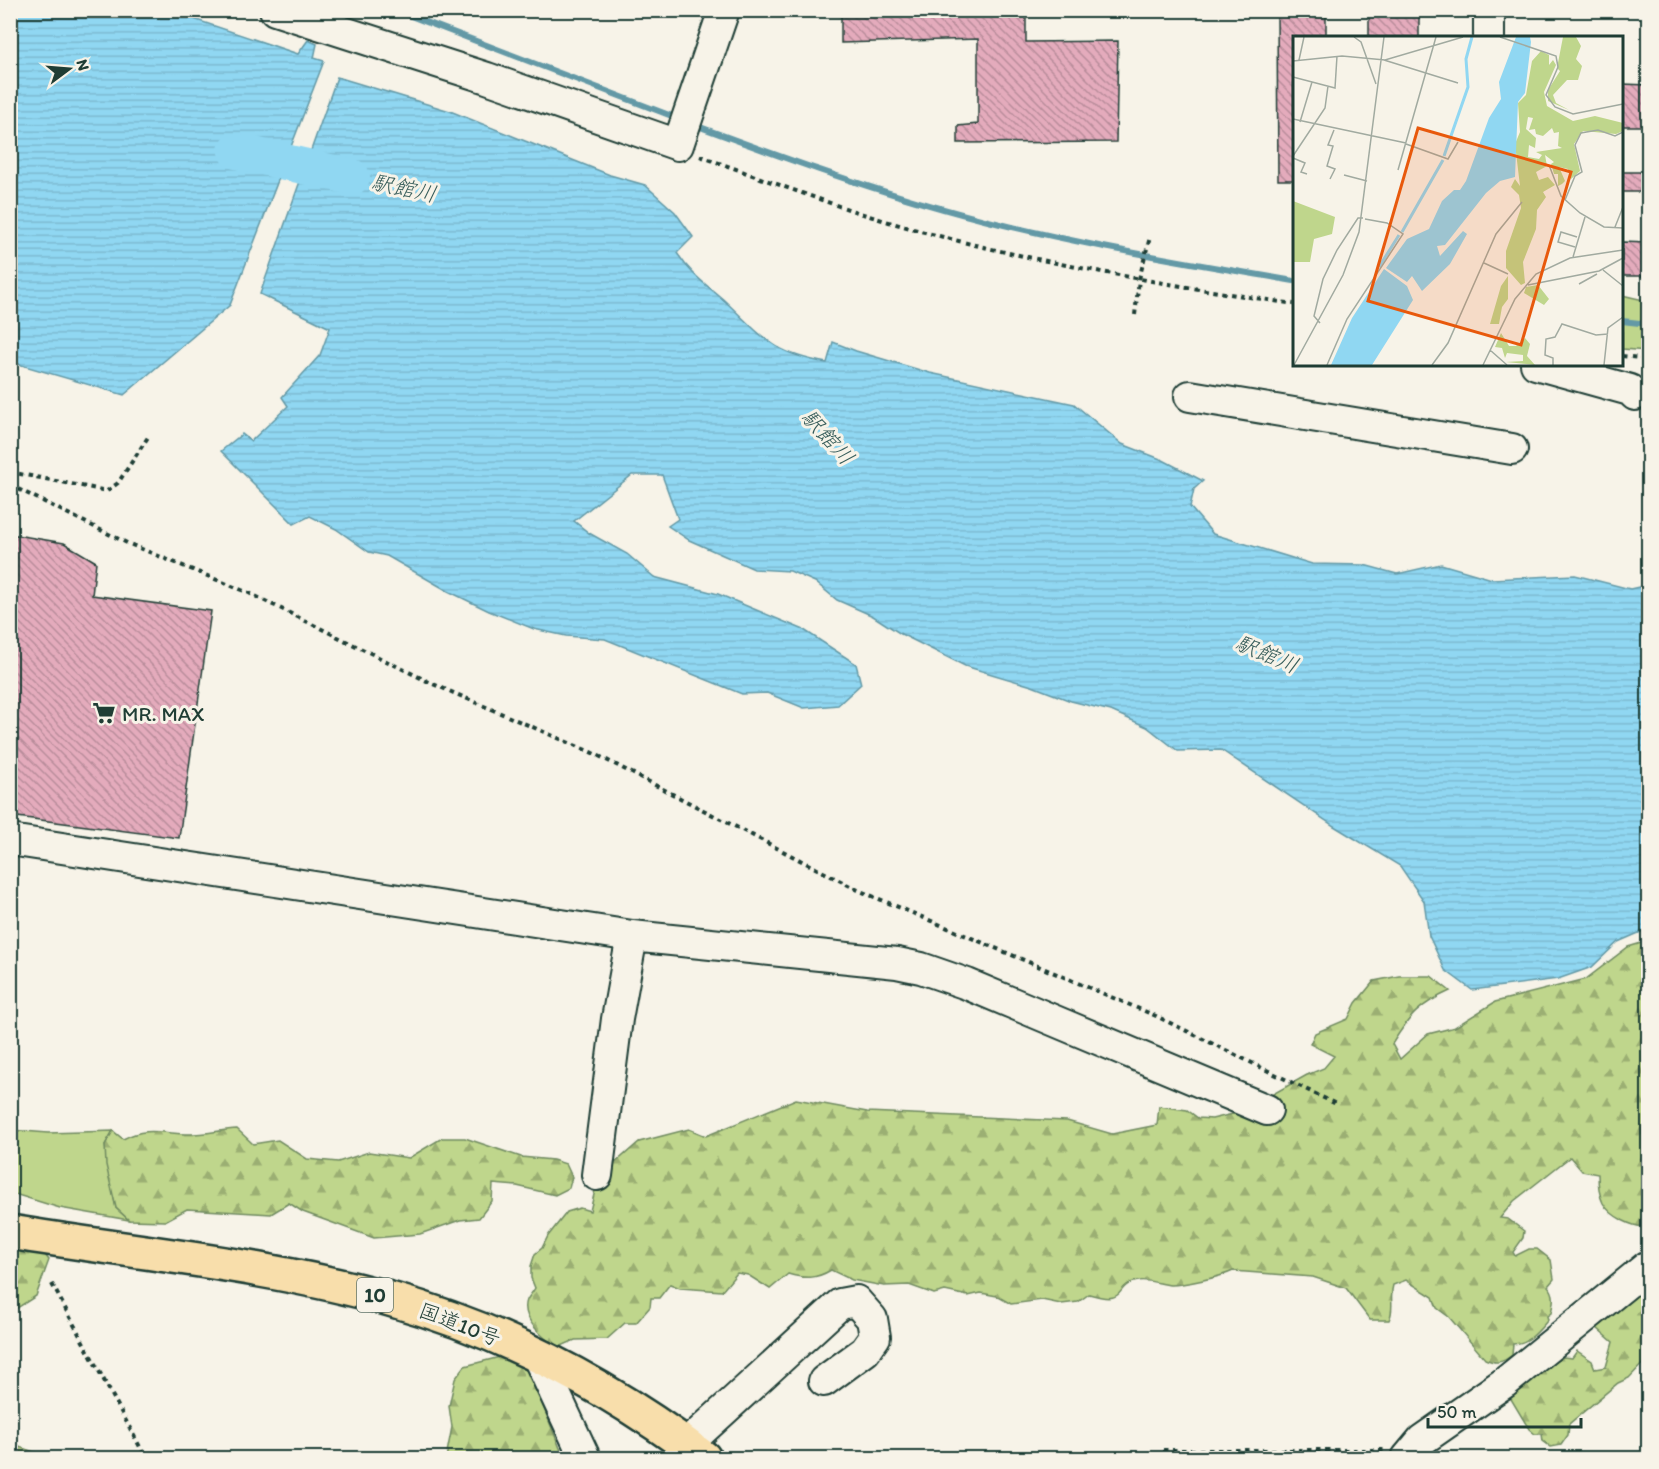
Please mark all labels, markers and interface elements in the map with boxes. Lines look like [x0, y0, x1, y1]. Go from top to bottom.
inset map [1293, 36, 1623, 366]
north arrow [39, 39, 99, 99]
text: N [72, 57, 94, 73]
water label: 駅館川 [369, 168, 439, 208]
water label: 駅館川 [796, 403, 860, 471]
water label: 駅館川 [1231, 629, 1303, 679]
supermarket icon: MR. MAX [91, 700, 117, 726]
place label: MR. MAX [122, 701, 205, 726]
road number: 10 [357, 1278, 393, 1312]
street label: 国道10号 [416, 1297, 504, 1351]
scale bar [1428, 1391, 1581, 1429]
text: 50 m [1437, 1401, 1477, 1423]

